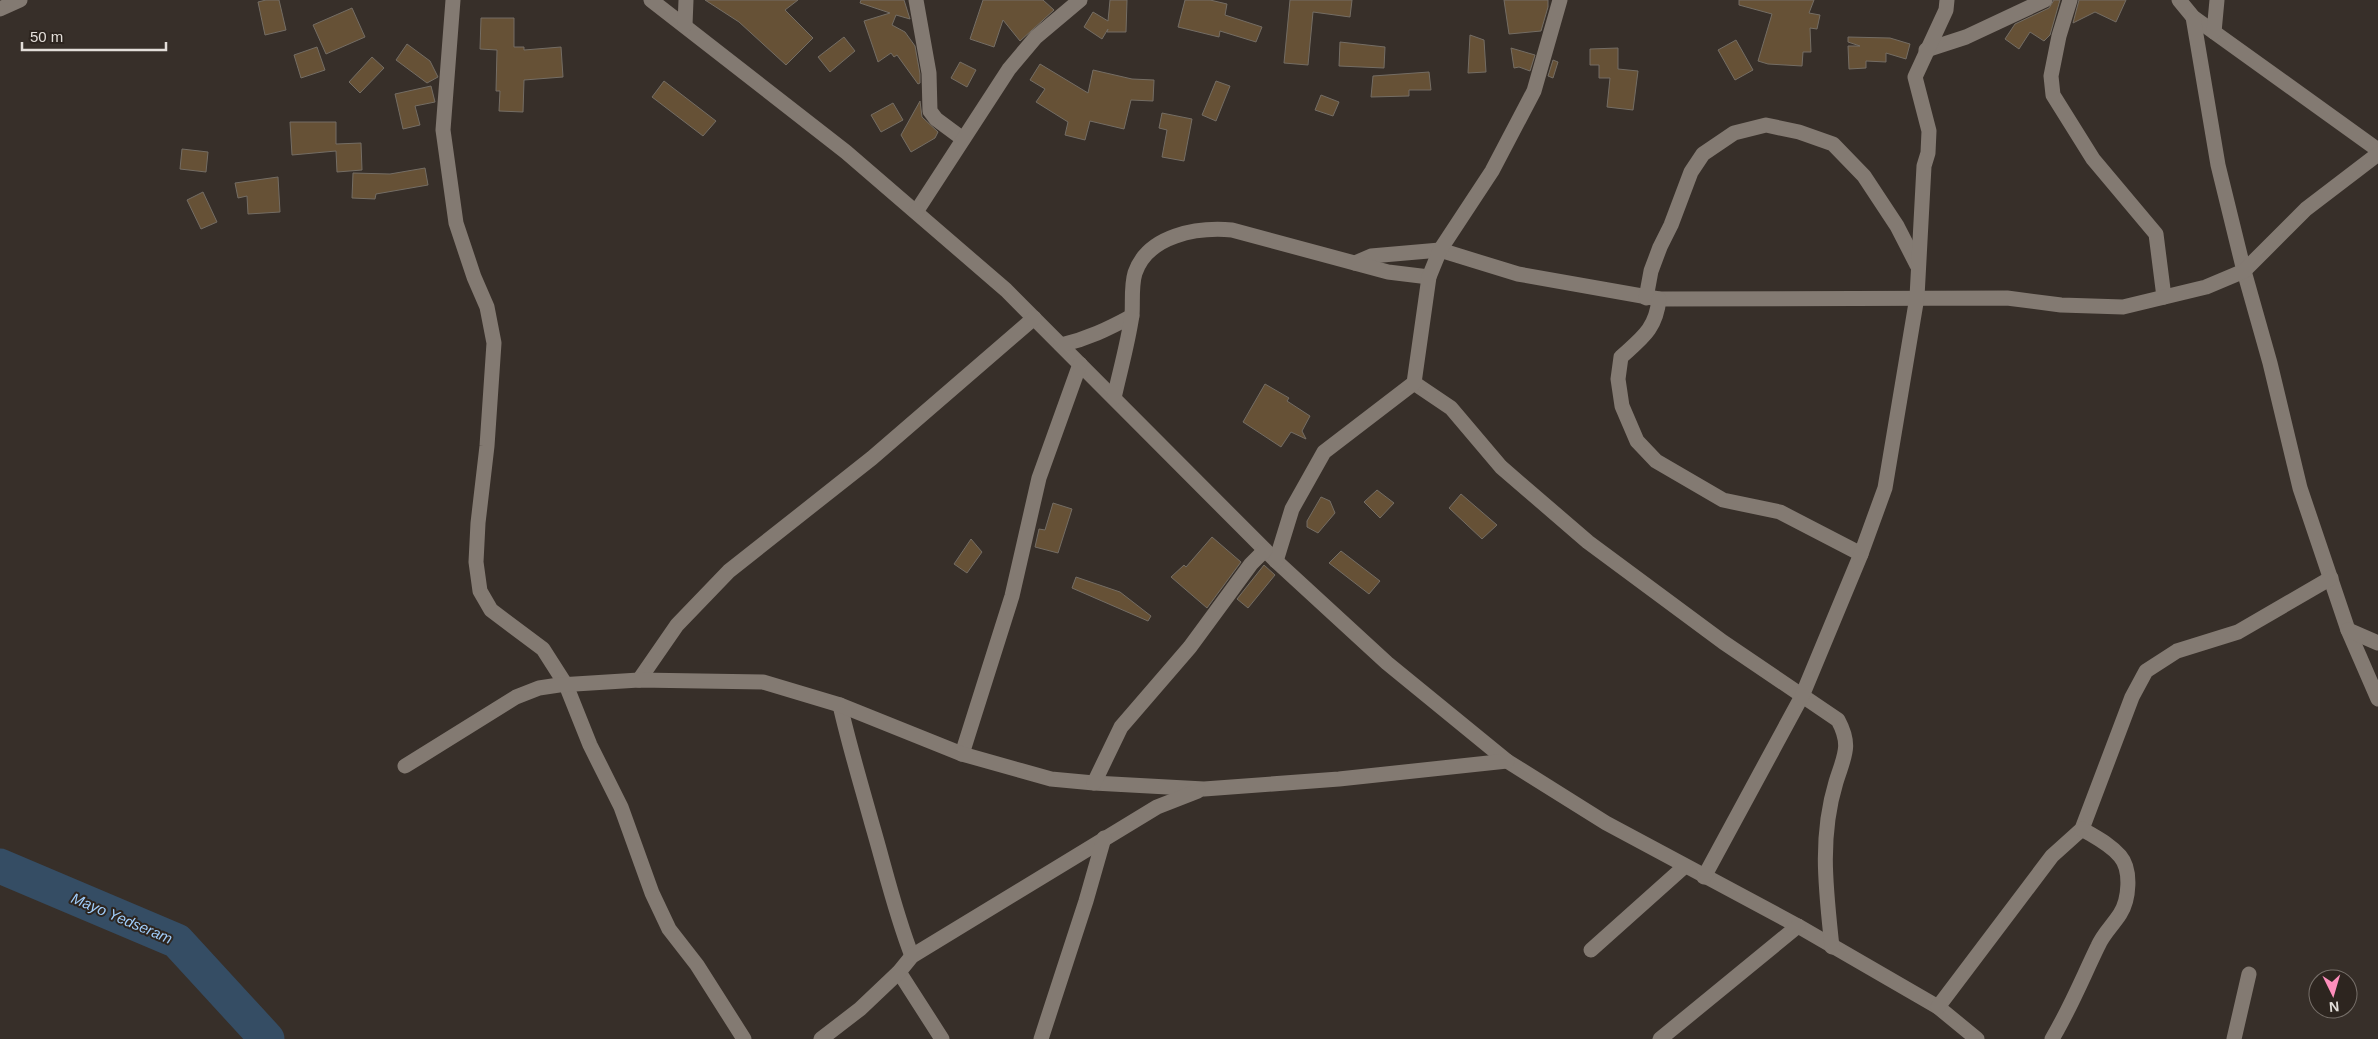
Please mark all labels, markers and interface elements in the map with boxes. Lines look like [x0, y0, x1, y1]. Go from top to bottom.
scale bar [22, 20, 166, 52]
text: 50 m [30, 28, 63, 45]
water label: Mayo Yedseram [69, 889, 175, 947]
north arrow [2308, 969, 2358, 1019]
text: N [2328, 999, 2340, 1015]

